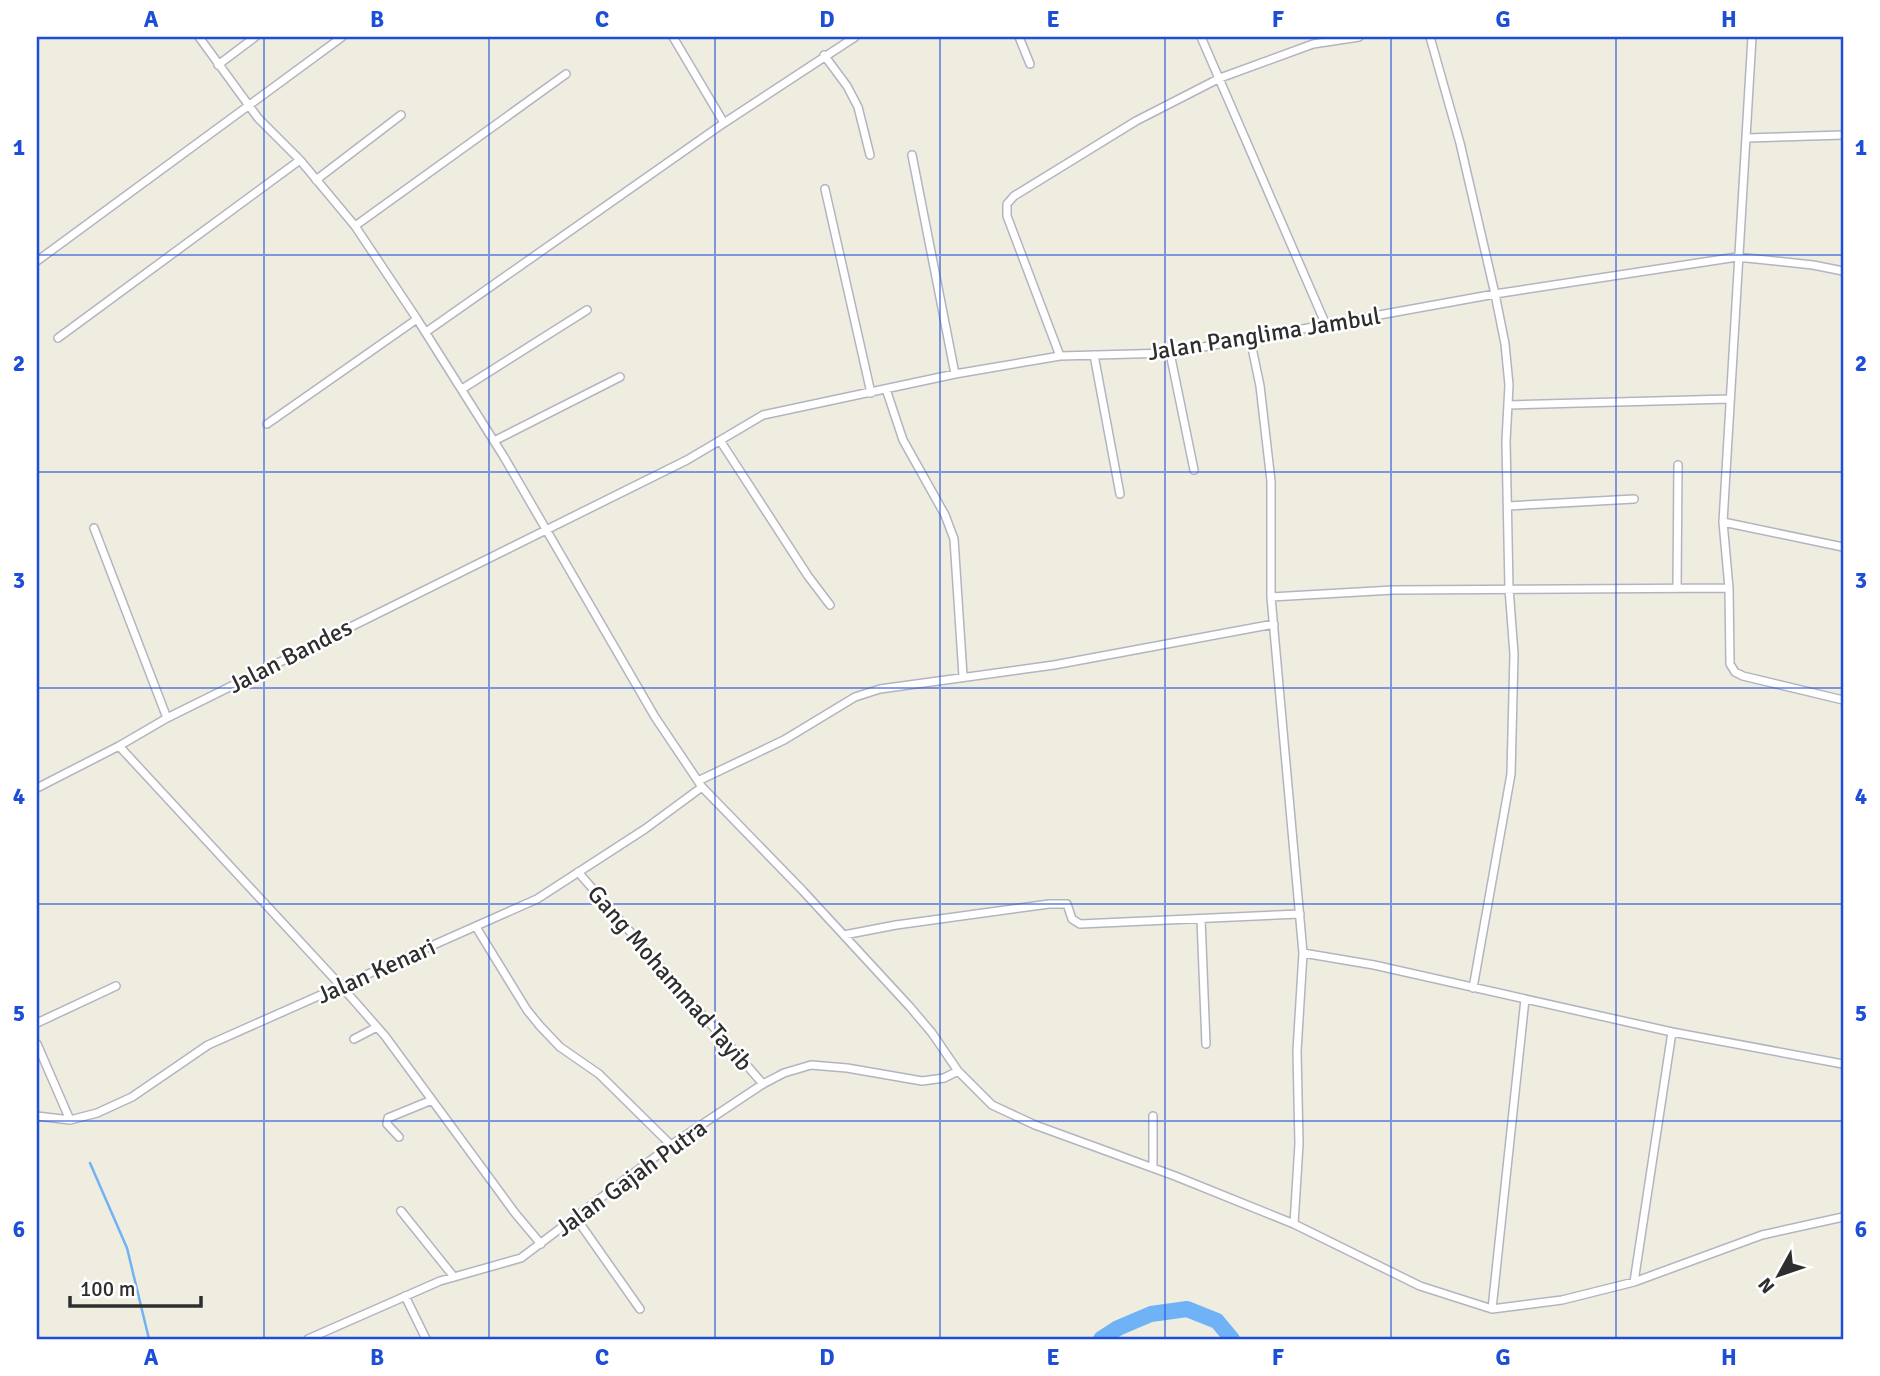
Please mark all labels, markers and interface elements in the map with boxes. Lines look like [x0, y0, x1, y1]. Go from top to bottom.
text: A [144, 5, 159, 34]
text: B [370, 5, 384, 34]
text: C [595, 5, 609, 34]
text: D [819, 5, 835, 34]
text: E [1046, 5, 1060, 34]
text: F [1272, 5, 1284, 34]
text: G [1495, 5, 1511, 34]
text: H [1721, 5, 1737, 34]
text: 1 [13, 133, 25, 162]
text: 1 [1855, 133, 1867, 162]
street label: Jalan Panglima Jambul [1145, 301, 1383, 367]
text: 2 [13, 349, 25, 378]
text: 2 [1855, 349, 1867, 378]
text: 3 [13, 566, 25, 595]
text: 3 [1855, 566, 1867, 595]
street label: Jalan Bandes [223, 612, 357, 700]
text: 4 [13, 782, 25, 811]
text: 4 [1855, 782, 1867, 811]
street label: Gang Mohammad Tayib [581, 879, 759, 1077]
street label: Jalan Kenari [312, 931, 440, 1011]
text: 5 [13, 999, 25, 1028]
text: 5 [1855, 999, 1867, 1028]
street label: Jalan Gajah Putra [549, 1113, 713, 1243]
text: 6 [13, 1215, 25, 1244]
text: 6 [1855, 1215, 1867, 1244]
north arrow [1744, 1240, 1814, 1310]
scale bar [70, 1264, 201, 1308]
text: N [1753, 1273, 1780, 1298]
text: 100 m [80, 1276, 135, 1302]
text: A [144, 1343, 159, 1372]
text: B [370, 1343, 384, 1372]
text: C [595, 1343, 609, 1372]
text: D [819, 1343, 835, 1372]
text: E [1046, 1343, 1060, 1372]
text: F [1272, 1343, 1284, 1372]
text: G [1495, 1343, 1511, 1372]
text: H [1721, 1343, 1737, 1372]

